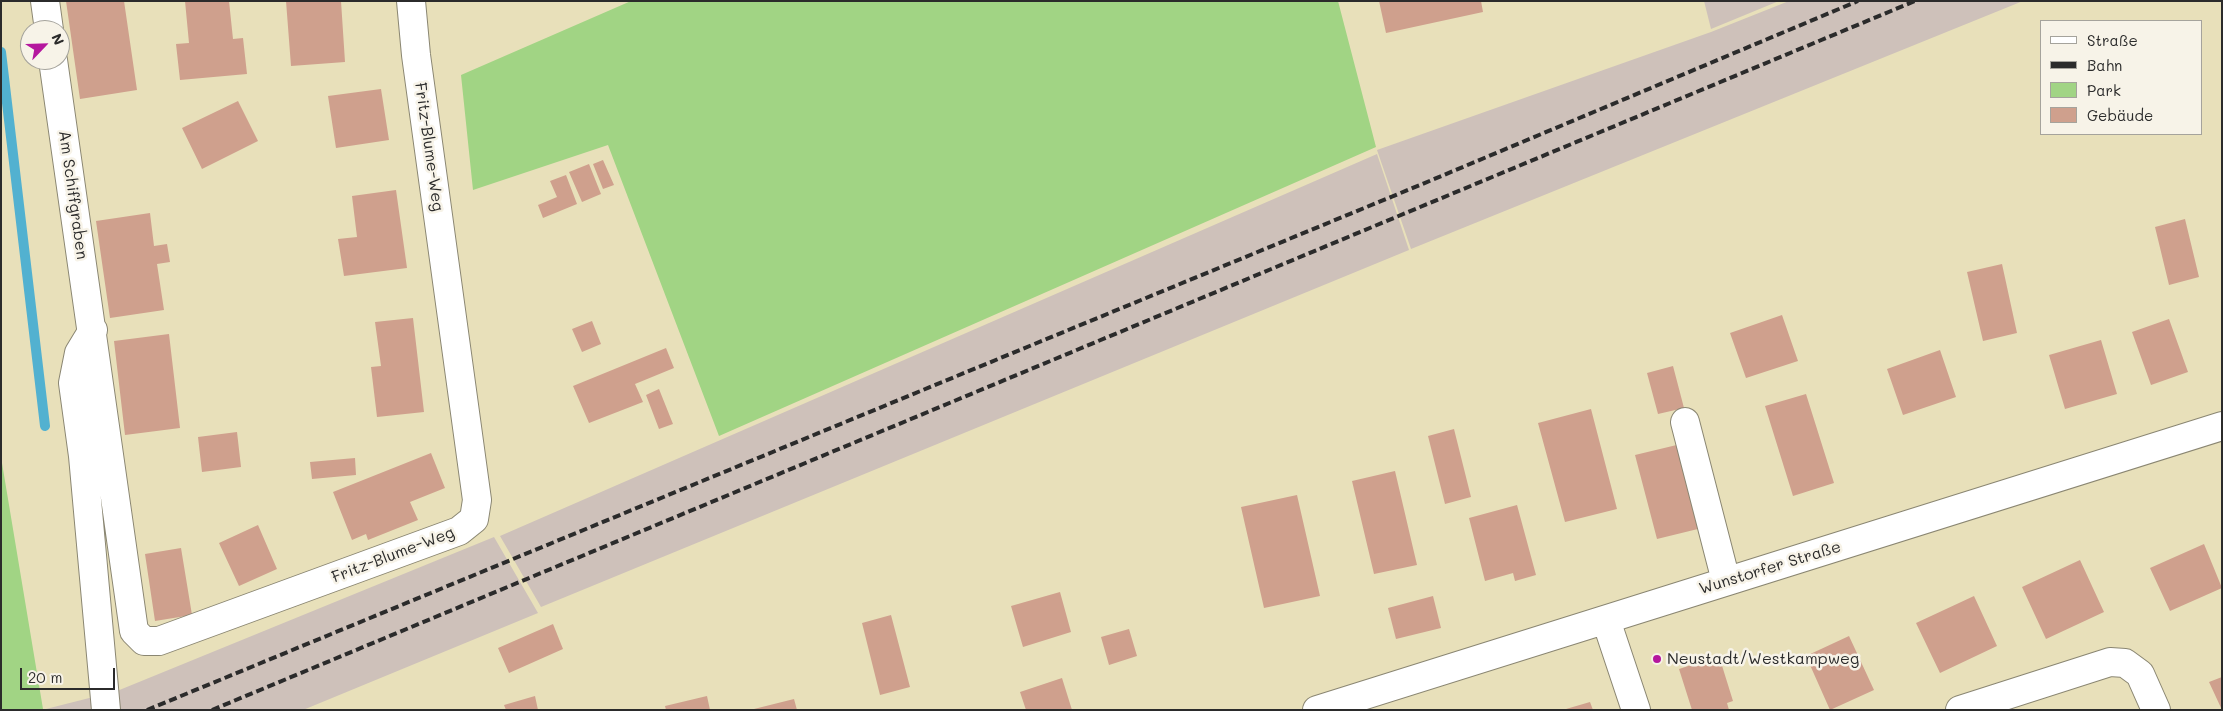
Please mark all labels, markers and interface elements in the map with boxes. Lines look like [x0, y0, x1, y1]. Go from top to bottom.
north arrow [20, 20, 70, 70]
legend [2040, 20, 2203, 135]
text: N [47, 30, 69, 48]
text: Straße [2087, 30, 2138, 50]
text: Bahn [2087, 55, 2122, 75]
text: Park [2087, 80, 2121, 100]
street label: Fritz-Blume-Weg [410, 81, 448, 213]
text: Gebäude [2087, 105, 2153, 125]
street label: Am Schiffgraben [54, 129, 92, 261]
street label: Fritz-Blume-Weg [329, 523, 457, 587]
street label: Wunstorfer Straße [1697, 537, 1843, 599]
place label: Neustadt/Westkampweg [1667, 649, 1859, 669]
marker: Neustadt/Westkampweg [1651, 653, 1663, 665]
scale bar [22, 658, 118, 690]
text: 20 m [28, 667, 62, 687]

